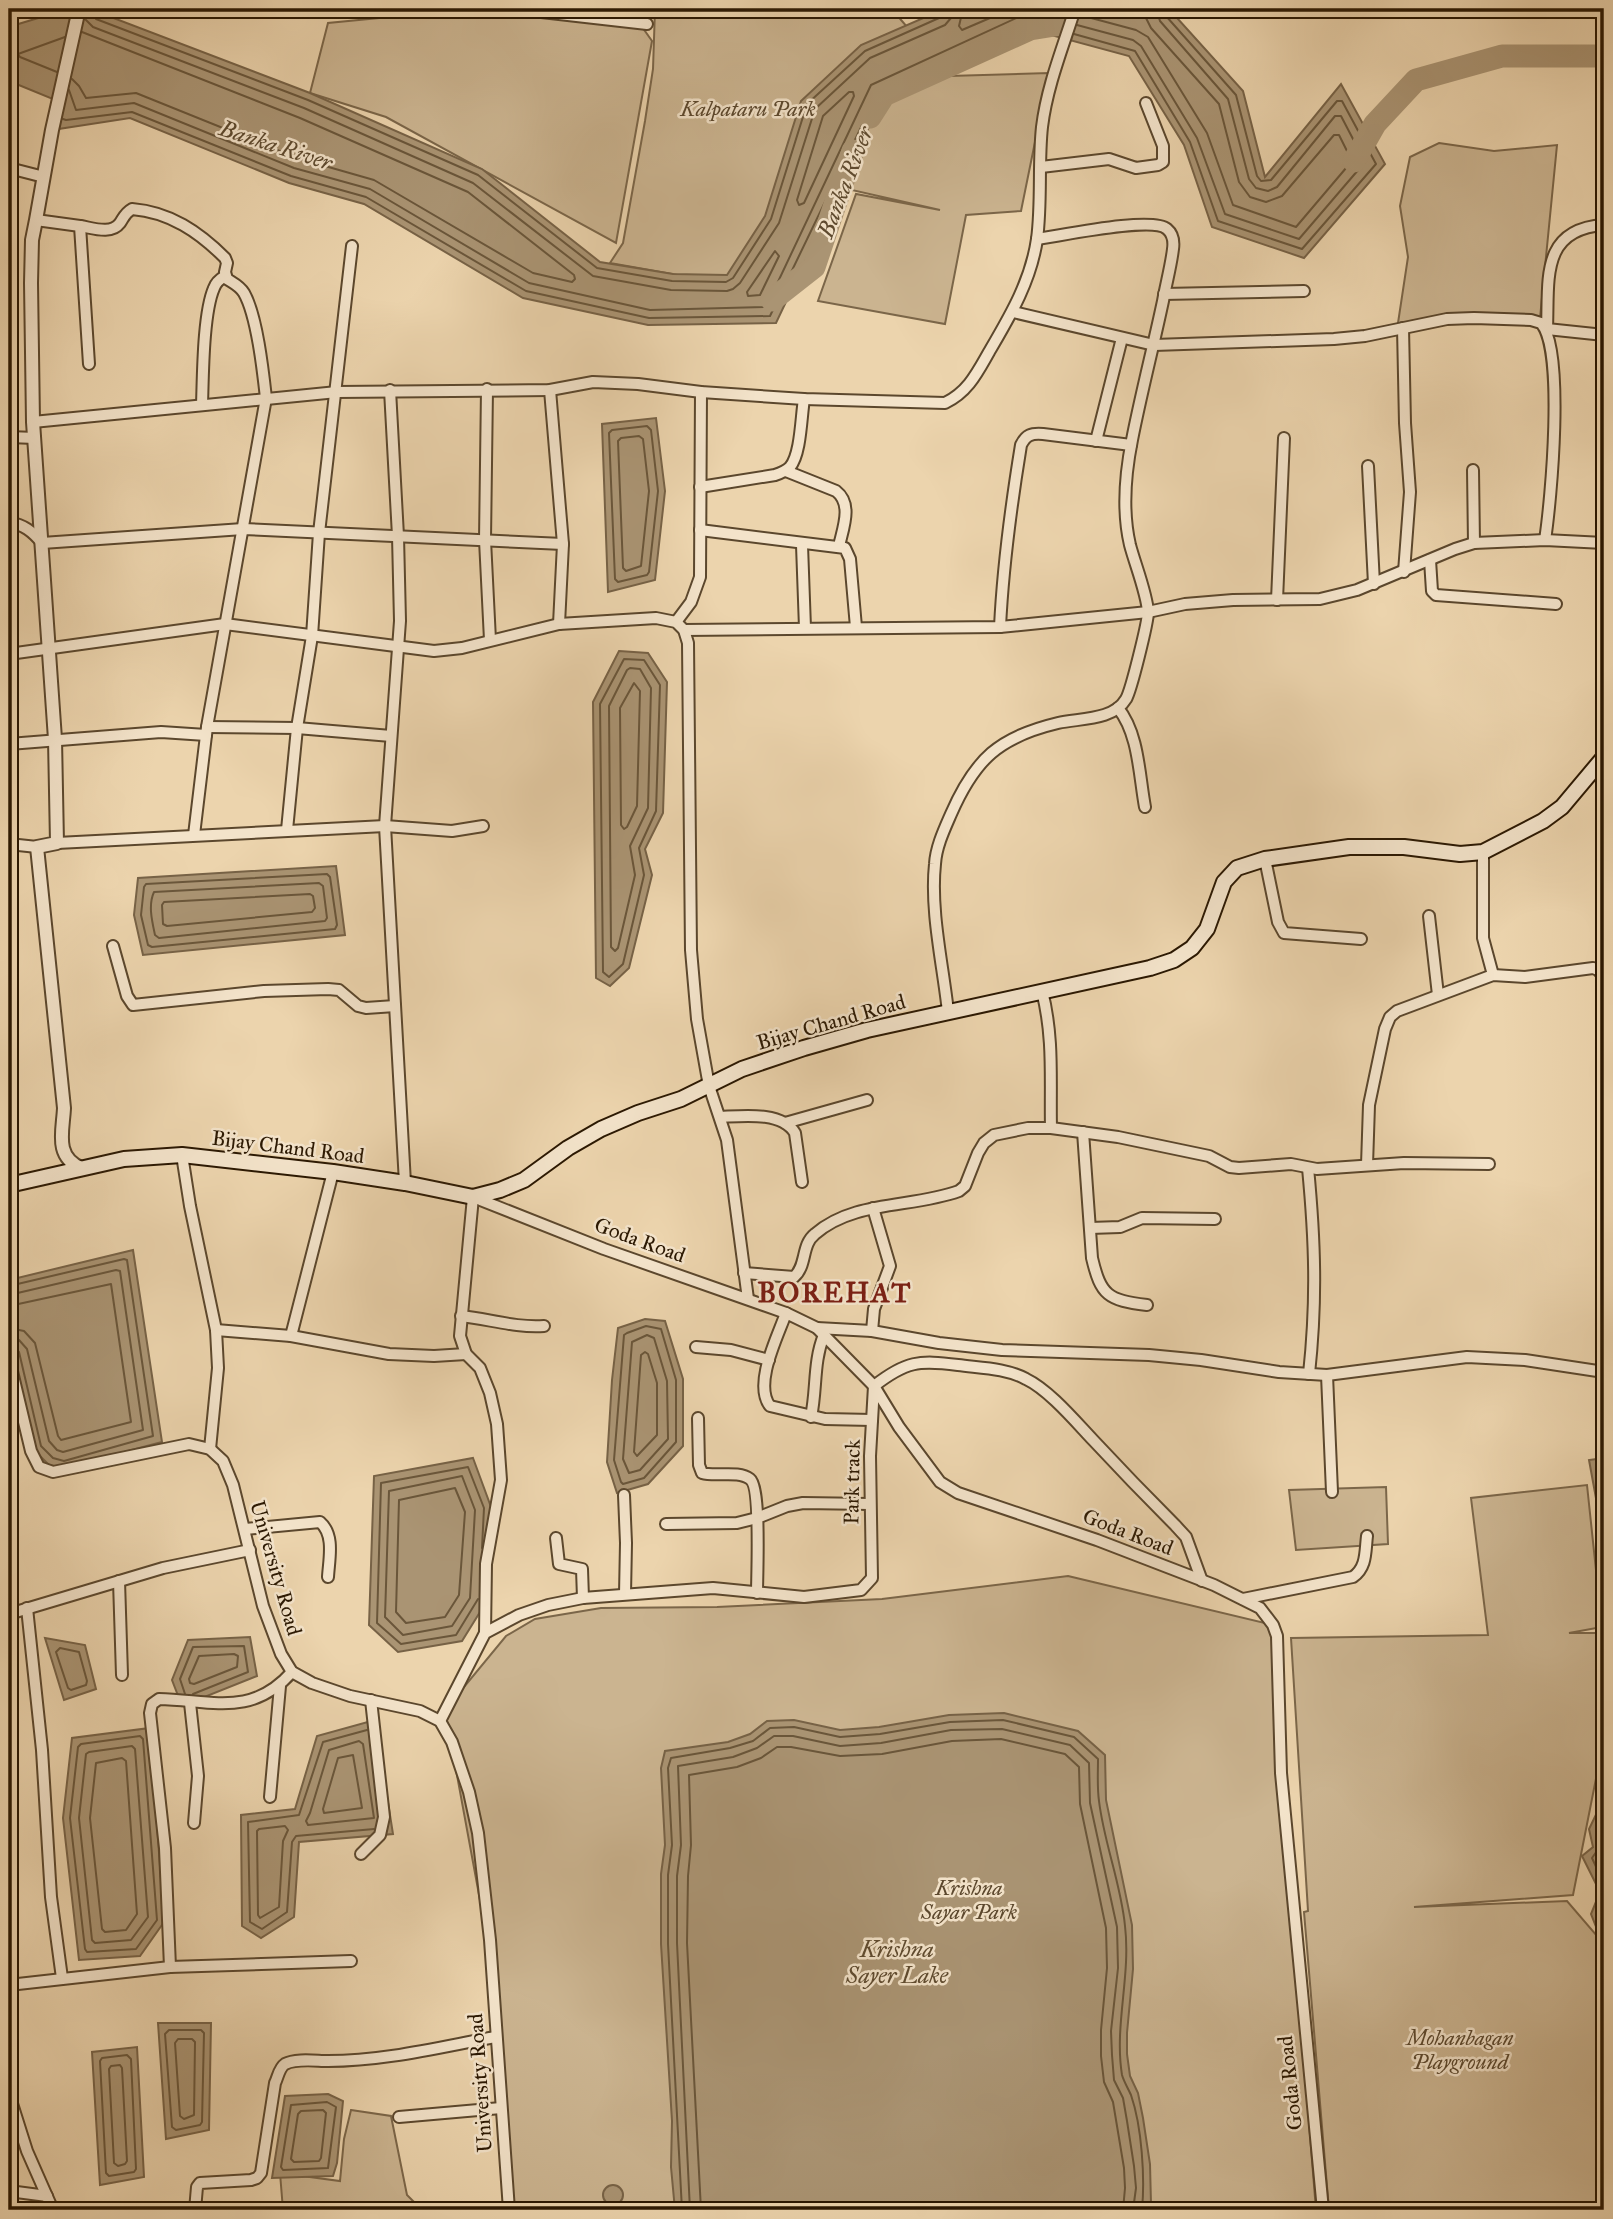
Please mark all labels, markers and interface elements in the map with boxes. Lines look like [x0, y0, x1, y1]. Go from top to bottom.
park label: Kalpataru Park [679, 96, 816, 122]
water label: Banka River [215, 113, 337, 177]
water label: Banka River [811, 121, 880, 243]
street label: Bijay Chand Road [754, 988, 909, 1056]
street label: Bijay Chand Road [210, 1125, 366, 1169]
street label: Goda Road [591, 1212, 689, 1269]
district label: BOREHAT [758, 1275, 912, 1310]
street label: Park track [838, 1439, 866, 1525]
street label: University Road [244, 1497, 308, 1639]
street label: Goda Road [1079, 1503, 1177, 1561]
park label: Krishna Sayar Park [920, 1875, 1018, 1925]
water label: Krishna Sayer Lake [845, 1935, 948, 1989]
street label: University Road [462, 2012, 498, 2153]
park label: Mohanbagan Playground [1404, 2025, 1514, 2075]
street label: Goda Road [1272, 2034, 1308, 2131]

